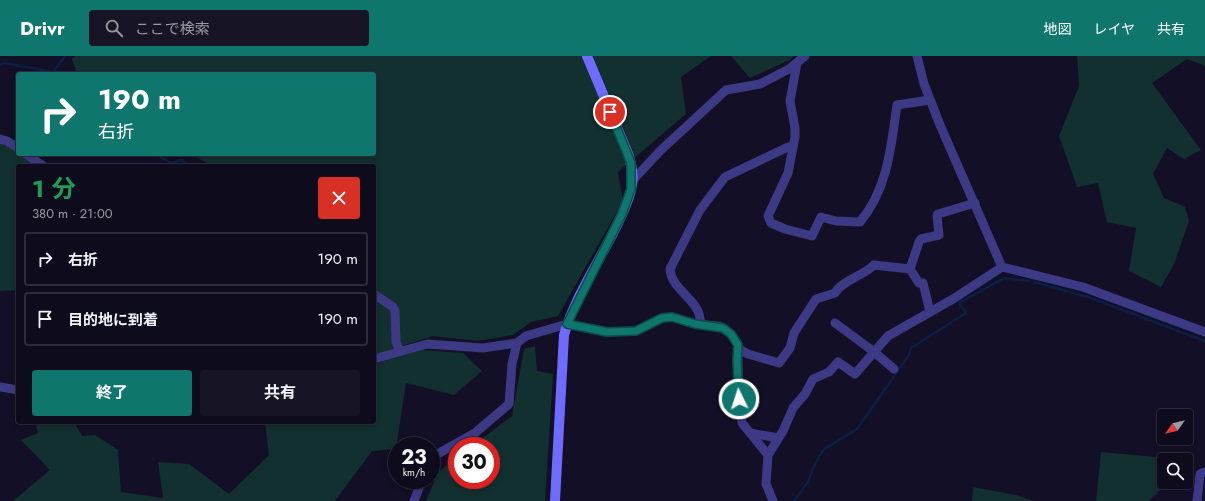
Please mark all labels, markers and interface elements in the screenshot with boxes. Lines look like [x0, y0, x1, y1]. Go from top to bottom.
search box [89, 10, 369, 46]
text: Drivr [20, 15, 65, 42]
icon: search [103, 17, 125, 39]
text: ここで検索 [135, 18, 210, 40]
text: 地図 [1043, 19, 1071, 39]
text: レイヤ [1093, 19, 1135, 39]
text: 共有 [1157, 19, 1185, 39]
text: 190 m [98, 79, 181, 120]
icon: right [32, 88, 84, 140]
pin [593, 95, 627, 129]
icon: arrive [599, 101, 621, 123]
text: 右折 [98, 119, 134, 145]
text: 1 分 [32, 171, 75, 206]
button: close [318, 177, 360, 219]
text: 380 m · 21:00 [32, 204, 112, 223]
icon: right [34, 248, 56, 270]
text: 190 m [317, 248, 358, 270]
text: 右折 [68, 249, 98, 271]
icon: arrive [34, 308, 56, 330]
text: 190 m [317, 308, 358, 330]
text: 目的地に到着 [68, 309, 158, 331]
button: 終了 [32, 370, 192, 416]
button: 共有 [200, 370, 360, 416]
position arrow [718, 378, 760, 420]
north arrow [1157, 409, 1193, 445]
map controls [1157, 409, 1193, 489]
speed limit sign: 30 [448, 437, 500, 489]
text: 23 [401, 443, 427, 472]
button: search [1157, 453, 1193, 489]
text: km/h [403, 465, 425, 480]

